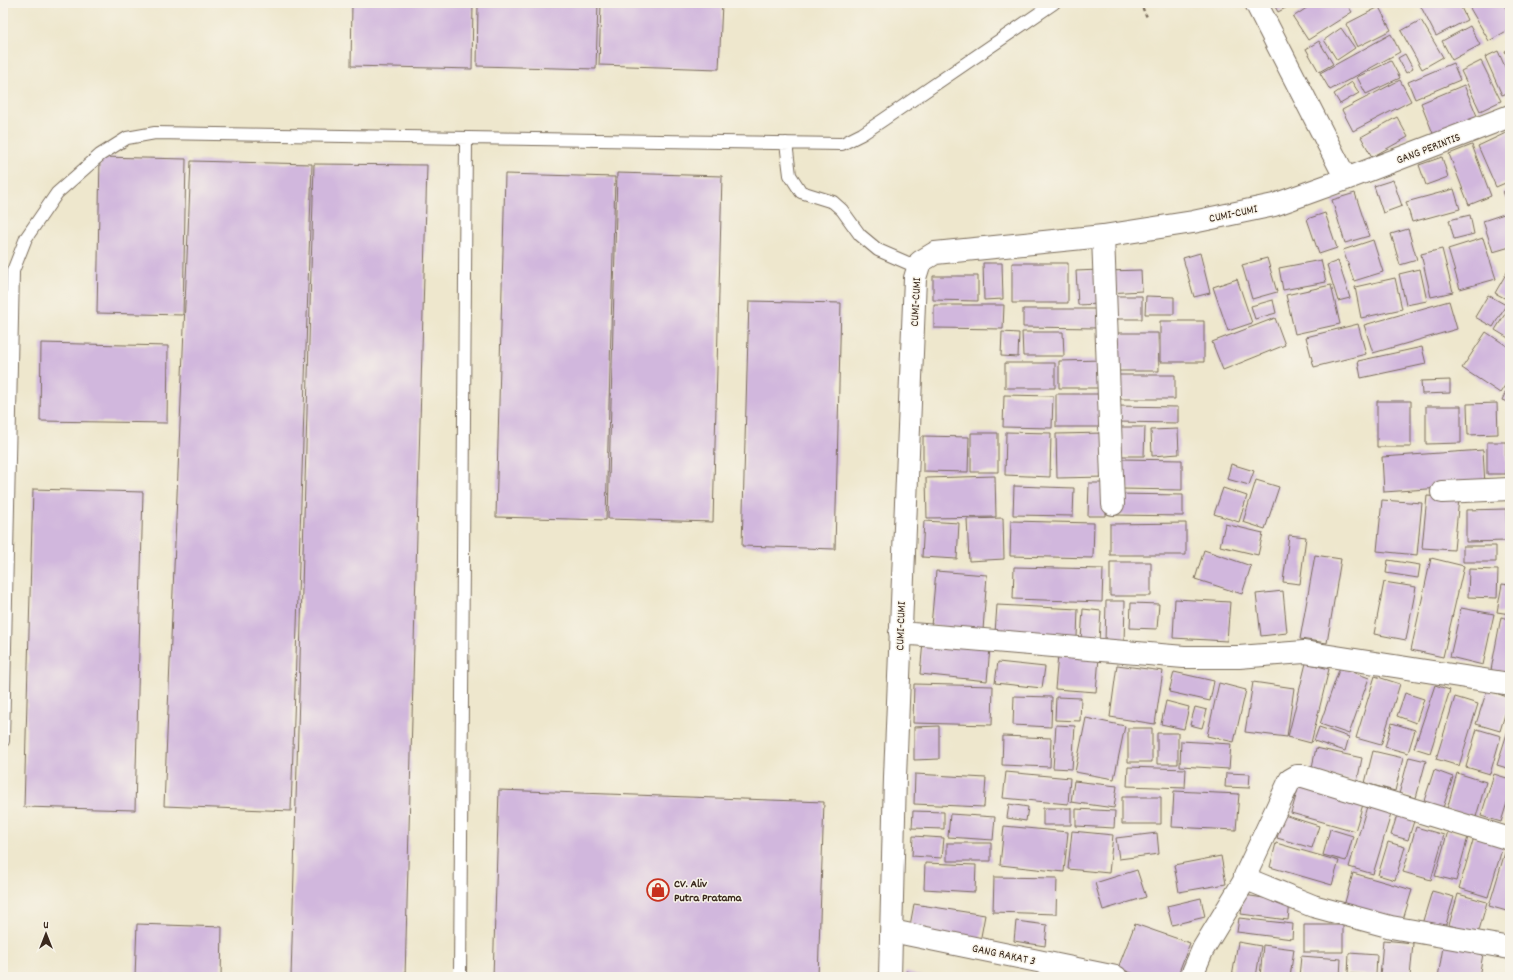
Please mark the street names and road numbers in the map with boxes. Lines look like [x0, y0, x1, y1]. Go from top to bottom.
street label: GANG PERINTIS [1394, 129, 1463, 169]
street label: CUMI-CUMI [1208, 201, 1259, 228]
street label: CUMI-CUMI [907, 277, 926, 327]
street label: CUMI-CUMI [892, 601, 911, 651]
street label: GANG RAKAT 3 [970, 940, 1037, 971]

